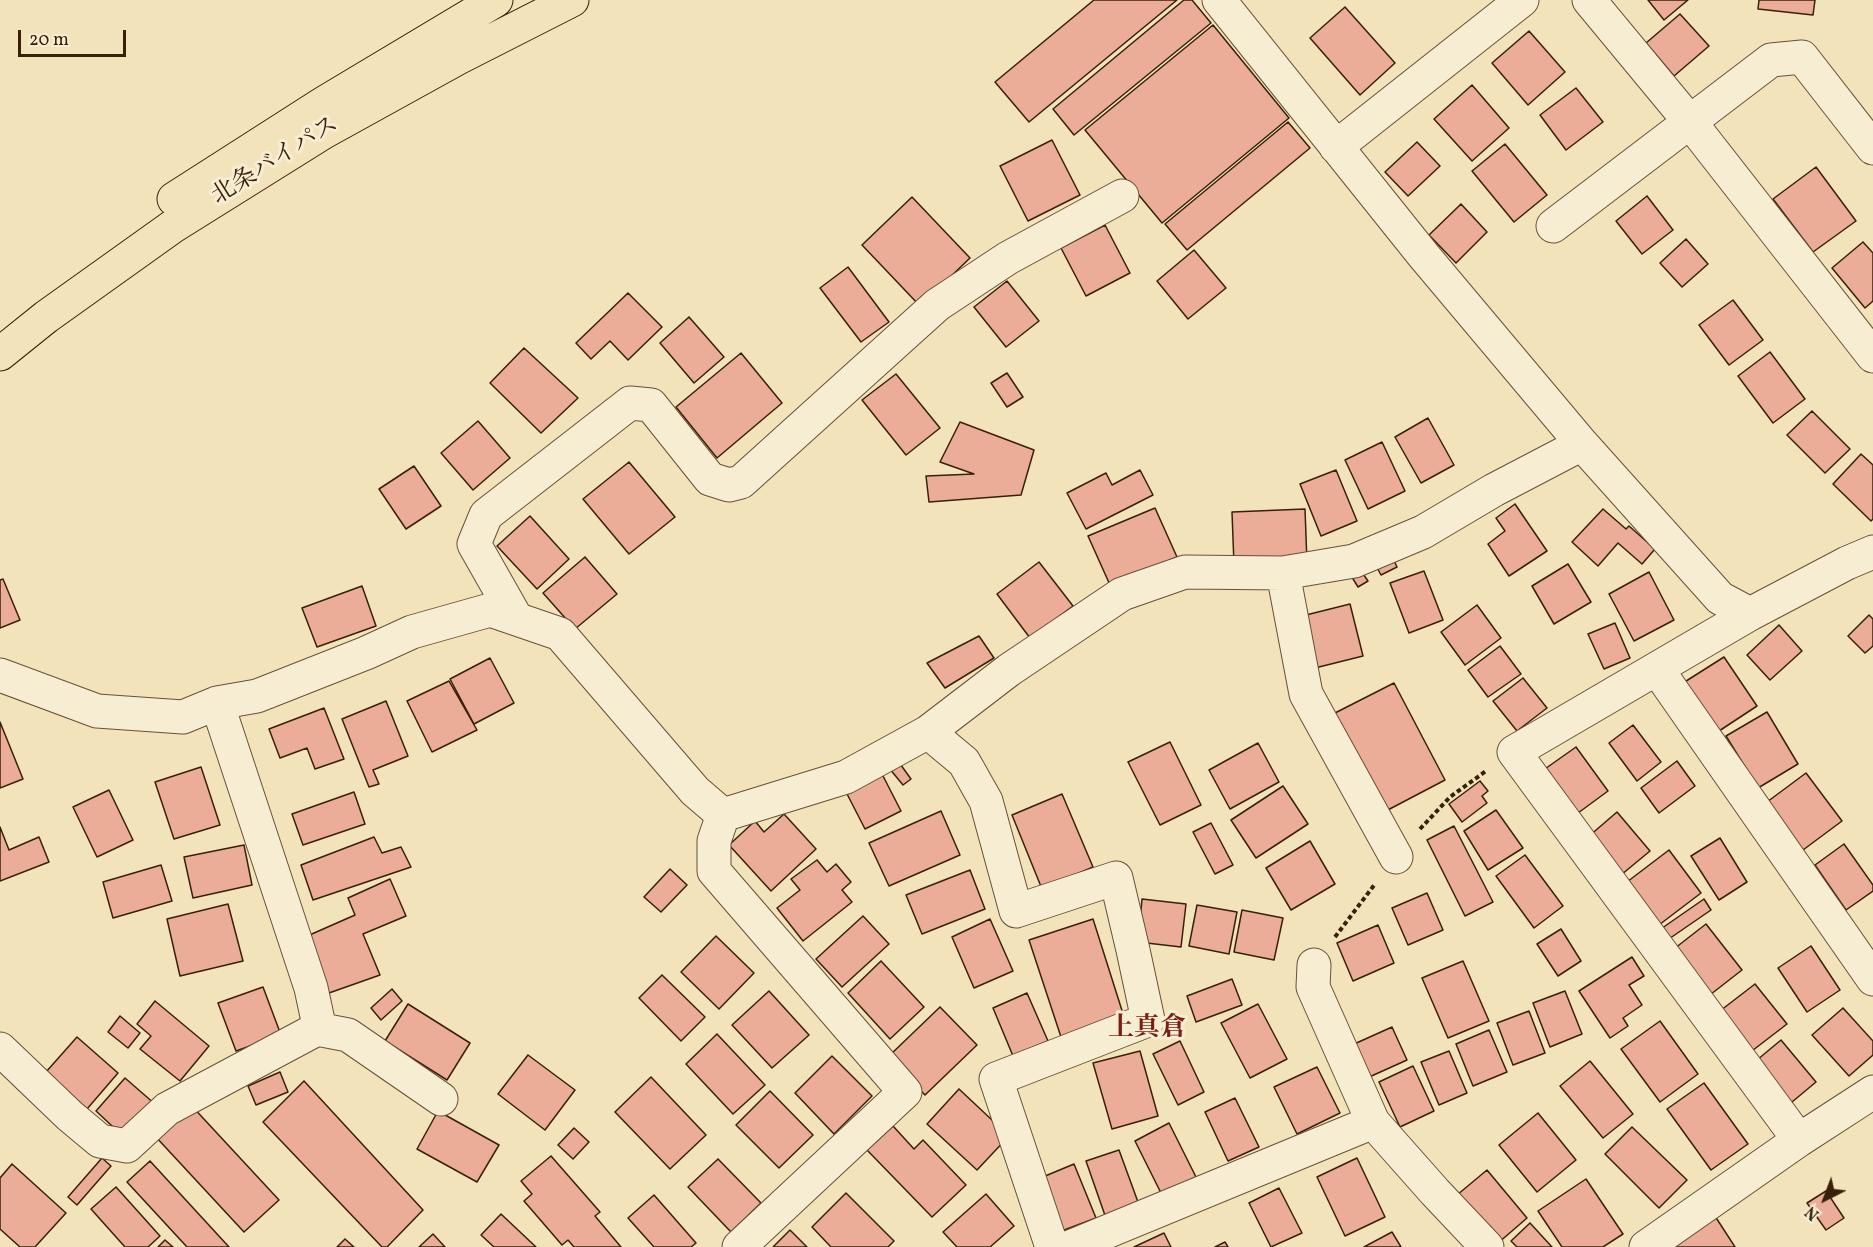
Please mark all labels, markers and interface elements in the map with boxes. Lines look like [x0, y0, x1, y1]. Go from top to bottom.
scale bar [21, 18, 129, 56]
text: 20 m [29, 28, 69, 53]
street label: 北条バイパス [207, 112, 345, 212]
district label: 上真倉 [1108, 1014, 1186, 1046]
north arrow [1795, 1169, 1855, 1229]
text: N [1801, 1200, 1825, 1224]

